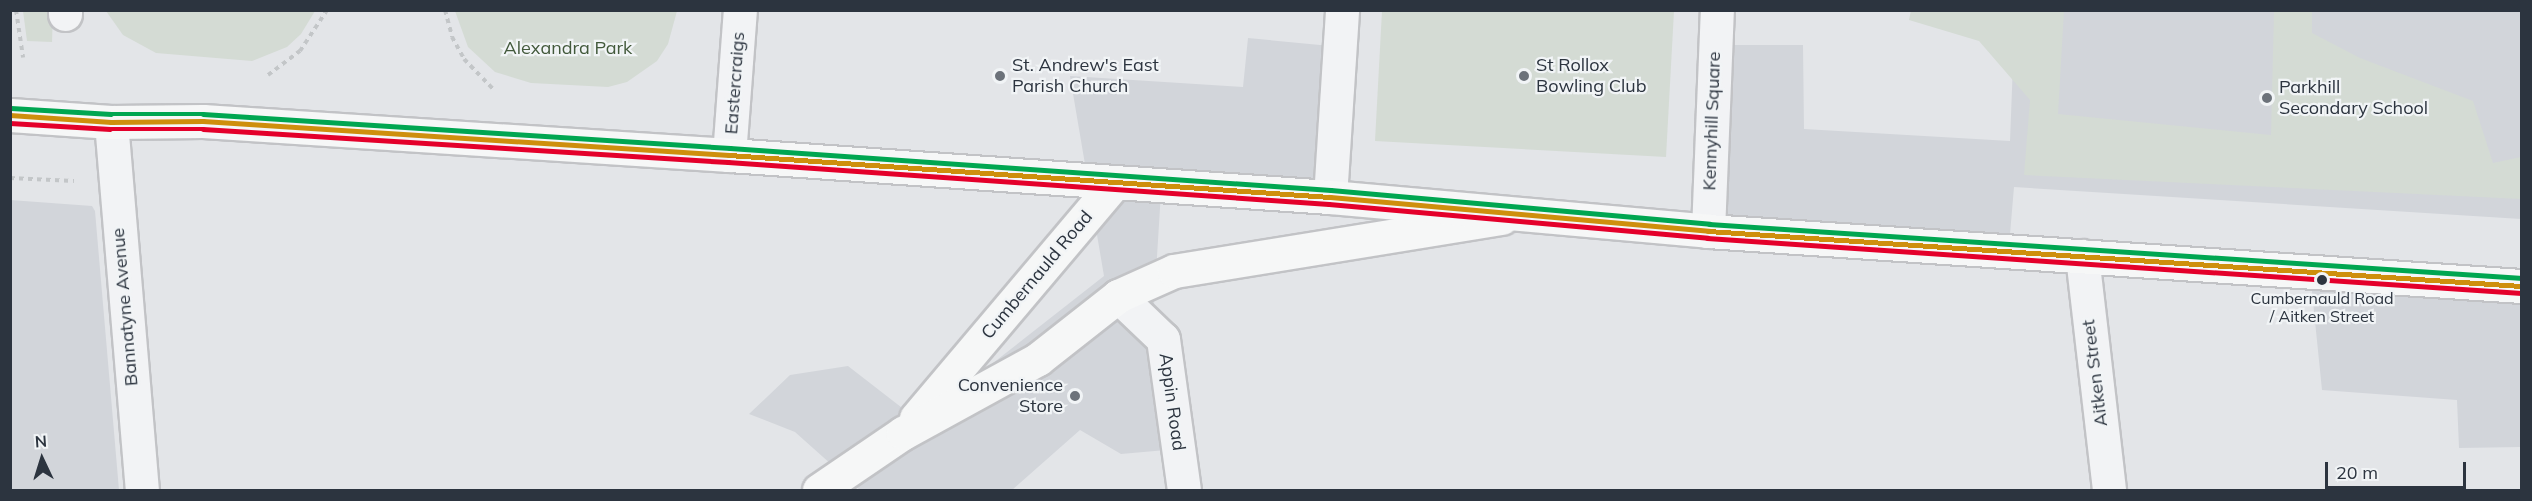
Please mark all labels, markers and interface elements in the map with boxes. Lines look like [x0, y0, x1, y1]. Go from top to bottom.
street label: Eastercraigs [721, 31, 749, 135]
park label: Alexandra Park [504, 37, 632, 59]
street label: Kennyhill Square [1699, 51, 1725, 191]
place label: St. Andrew's East Parish Church [1012, 55, 1159, 98]
place label: St Rollox Bowling Club [1536, 55, 1646, 98]
marker: St. Andrew's East Parish Church [993, 69, 1007, 83]
marker: St Rollox Bowling Club [1517, 69, 1531, 83]
place label: Parkhill Secondary School [2279, 77, 2428, 119]
marker: Parkhill Secondary School [2260, 91, 2274, 105]
street label: Cumbernauld Road [977, 206, 1097, 344]
street label: Bannatyne Avenue [107, 227, 143, 387]
marker: Cumbernauld Road / Aitken Street [2316, 274, 2328, 286]
place label: Cumbernauld Road / Aitken Street [2250, 288, 2394, 326]
street label: Aitken Street [2078, 318, 2112, 428]
street label: Appin Road [1154, 352, 1190, 452]
place label: Convenience Store [958, 375, 1063, 418]
marker: Convenience Store [1068, 389, 1082, 403]
north arrow [12, 429, 72, 489]
text: N [34, 431, 47, 451]
scale bar [2328, 450, 2469, 488]
text: 20 m [2336, 461, 2378, 484]

